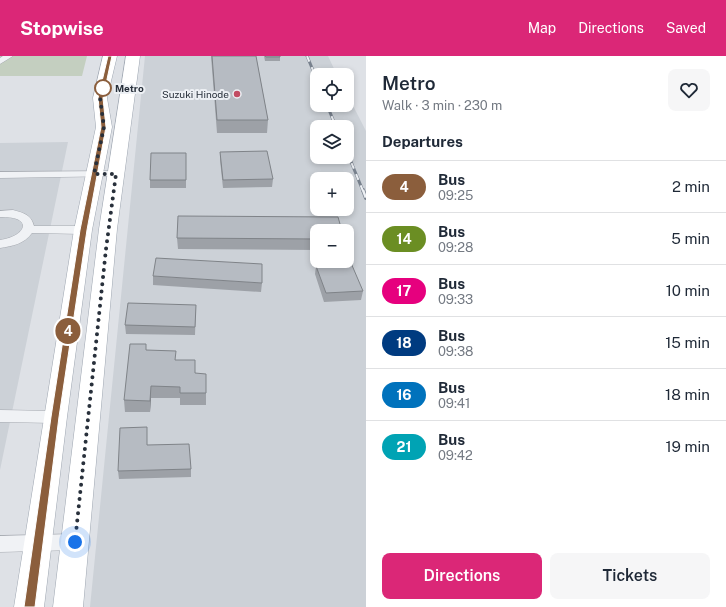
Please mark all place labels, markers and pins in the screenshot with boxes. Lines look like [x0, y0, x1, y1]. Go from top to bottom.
marker: Metro [94, 79, 112, 97]
place label: Metro [115, 82, 144, 94]
place label: Suzuki Hinode [162, 88, 229, 100]
marker: Suzuki Hinode [232, 89, 242, 99]

